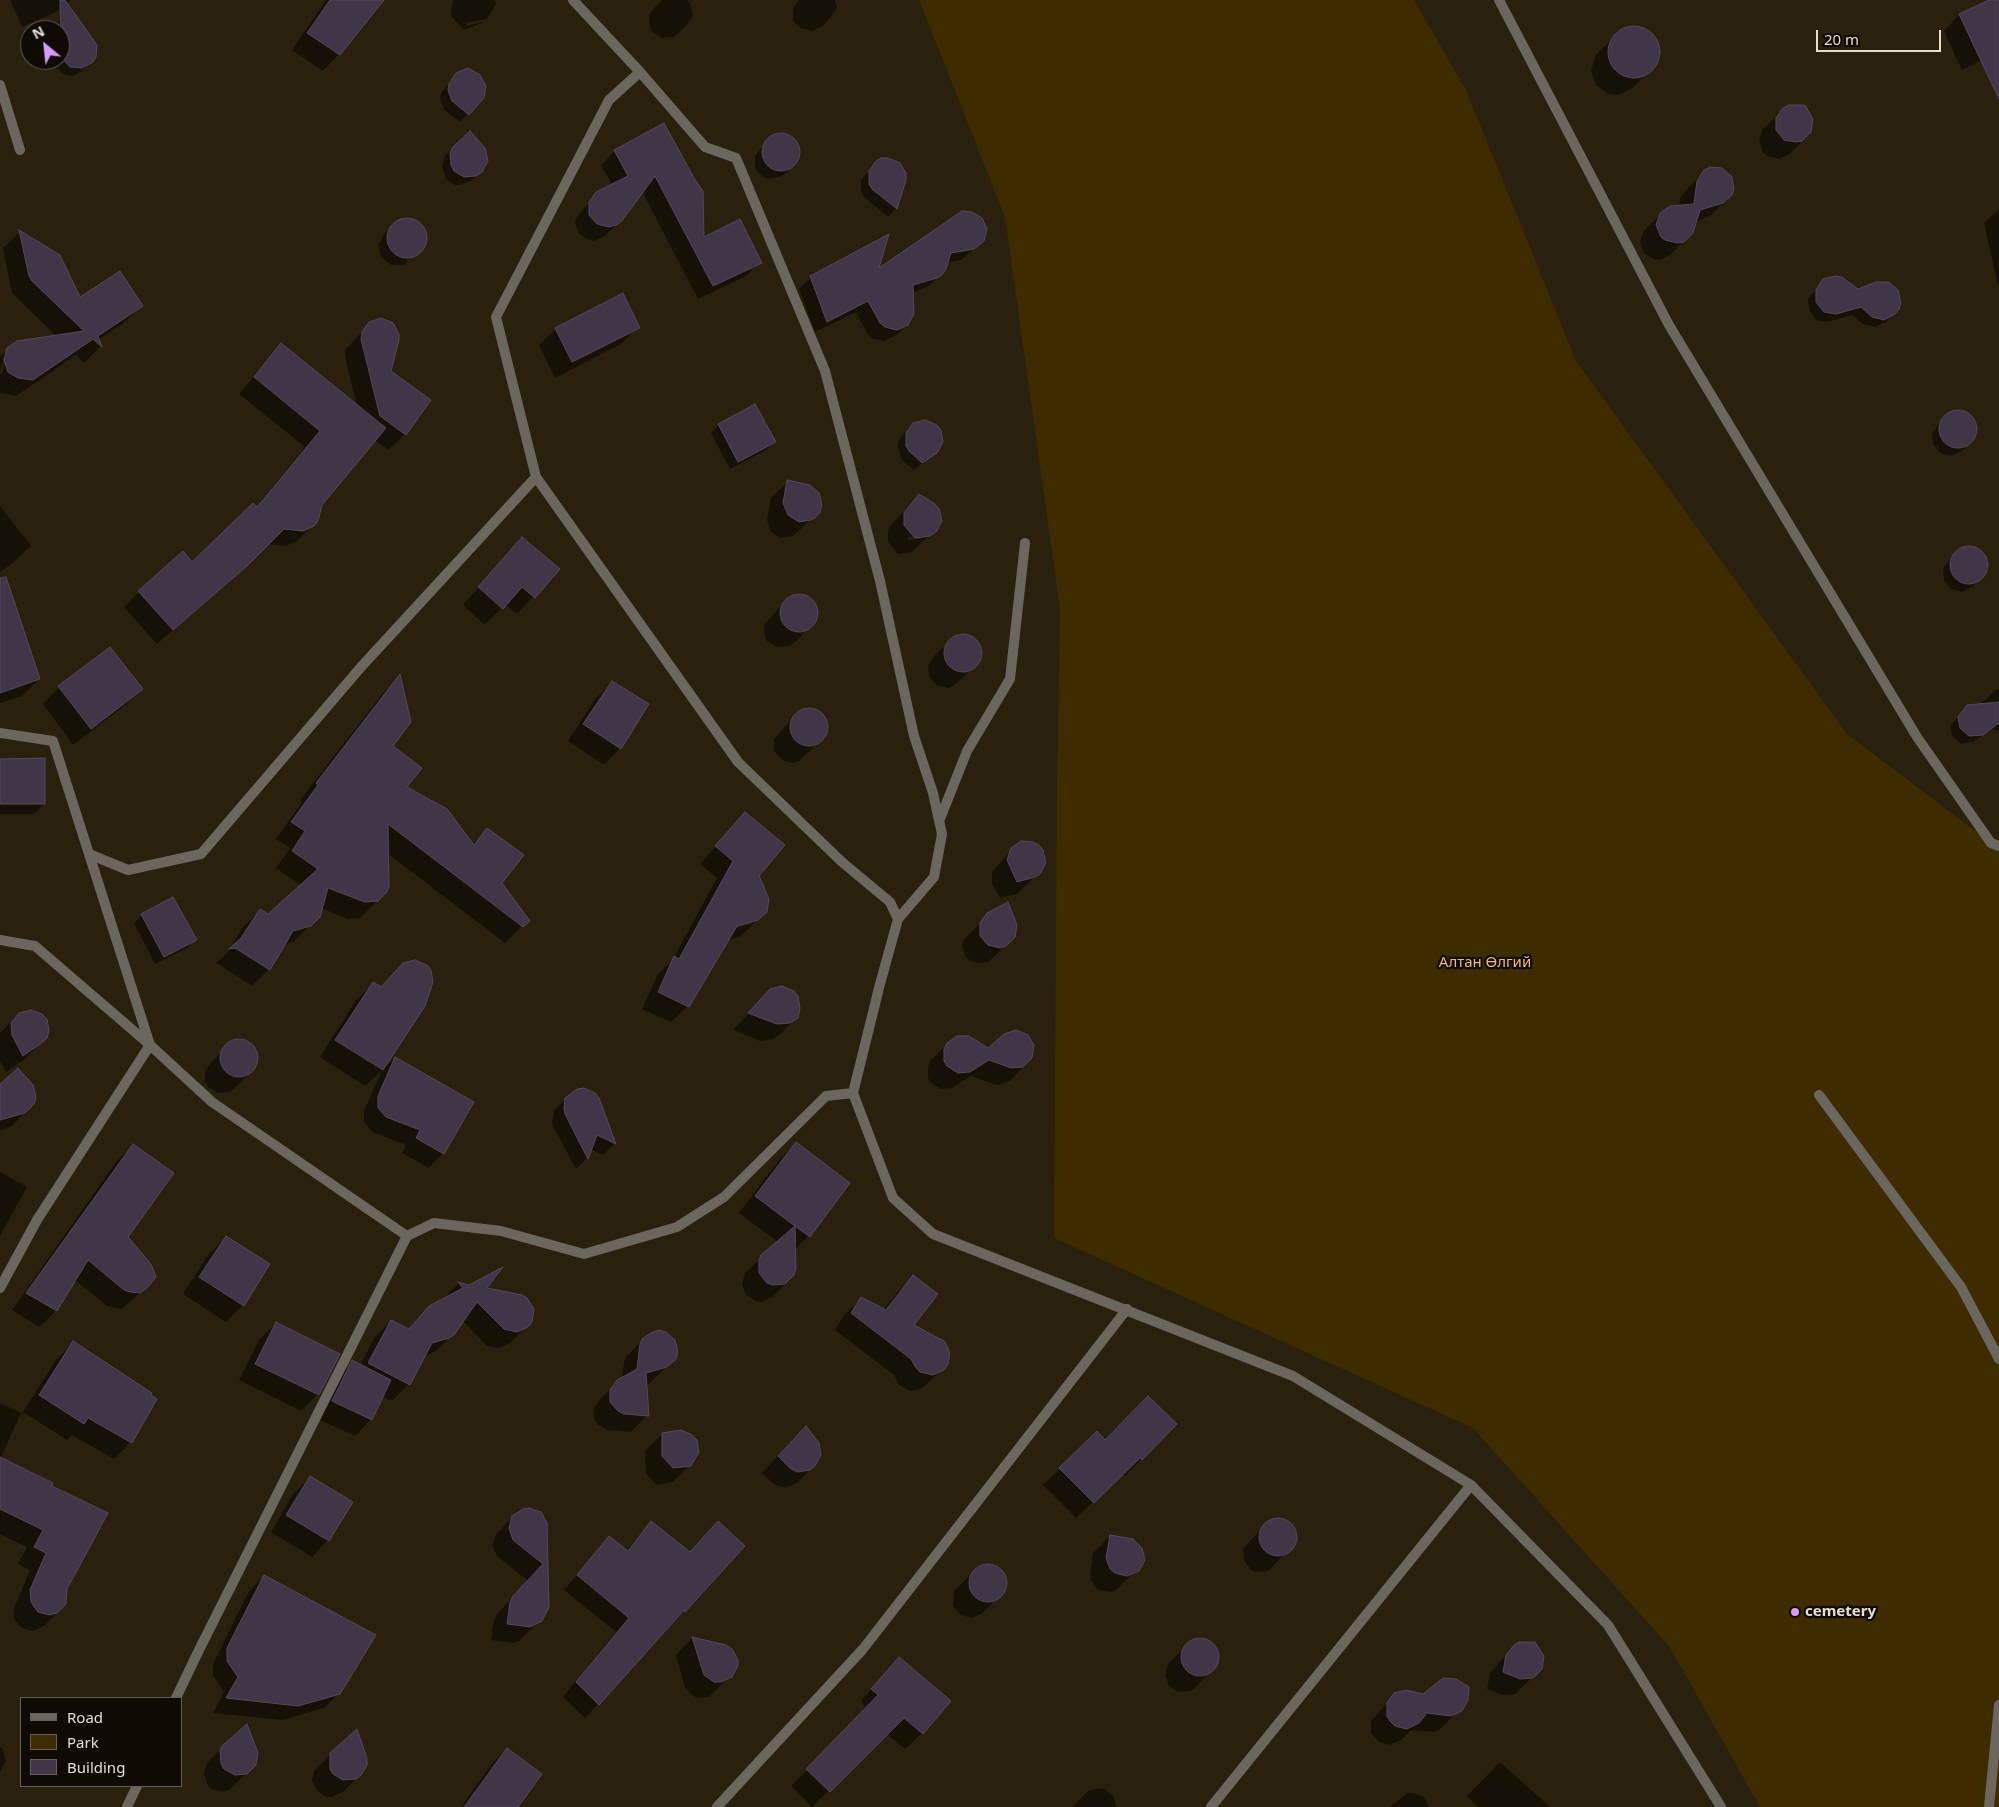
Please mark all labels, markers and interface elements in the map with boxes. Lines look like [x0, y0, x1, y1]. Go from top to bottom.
north arrow [20, 20, 70, 70]
scale bar [1819, 20, 1944, 52]
text: N [29, 21, 48, 43]
text: 20 m [1824, 29, 1859, 49]
park label: Алтан Өлгий [1439, 954, 1531, 972]
place label: cemetery [1805, 1603, 1876, 1621]
marker: cemetery [1789, 1606, 1801, 1618]
legend [20, 1697, 182, 1787]
text: Road [67, 1707, 103, 1727]
text: Park [67, 1732, 99, 1752]
text: Building [67, 1757, 125, 1777]

